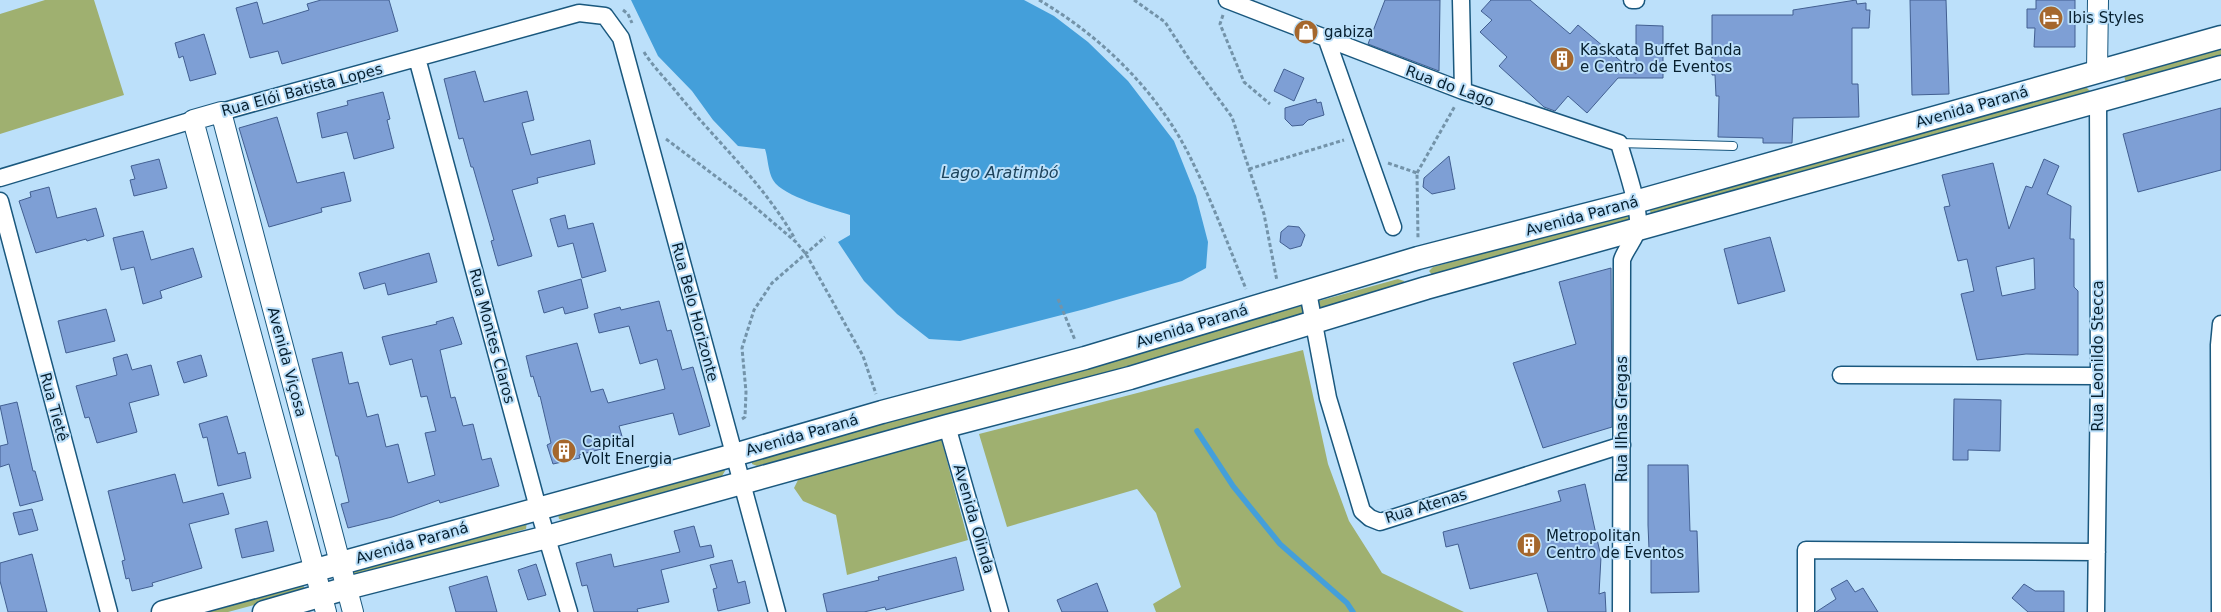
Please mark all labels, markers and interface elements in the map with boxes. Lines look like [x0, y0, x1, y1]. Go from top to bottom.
hotel icon: Ibis Styles [2038, 5, 2064, 31]
place label: Ibis Styles [2068, 9, 2144, 27]
shop icon: gabiza [1293, 19, 1319, 45]
place label: gabiza [1324, 23, 1373, 41]
place label: Kaskata Buffet Banda e Centro de Eventos [1580, 41, 1742, 76]
building icon: Kaskata Buffet Banda e Centro de Eventos [1549, 46, 1575, 72]
street label: Rua Elói Batista Lopes [219, 60, 385, 120]
street label: Rua do Lago [1403, 62, 1497, 110]
street label: Avenida Paraná [1914, 82, 2030, 132]
water label: Lago Aratimbó [941, 163, 1059, 182]
street label: Avenida Paraná [1524, 192, 1640, 240]
street label: Rua Belo Horizonte [668, 240, 722, 384]
street label: Rua Montes Claros [465, 266, 519, 406]
street label: Rua Leonildo Stecca [2089, 280, 2107, 432]
street label: Avenida Paraná [1134, 300, 1250, 352]
street label: Avenida Viçosa [264, 305, 310, 419]
street label: Rua Ilhas Gregas [1613, 356, 1631, 482]
street label: Rua Tietê [36, 371, 72, 443]
street label: Avenida Paraná [744, 410, 860, 460]
place label: Capital Volt Energia [582, 433, 672, 468]
building icon: Capital Volt Energia [551, 438, 577, 464]
street label: Avenida Olinda [950, 462, 998, 576]
street label: Rua Atenas [1383, 485, 1469, 527]
street label: Avenida Paraná [354, 518, 470, 568]
place label: Metropolitan Centro de Eventos [1546, 527, 1685, 562]
building icon: Metropolitan Centro de Eventos [1516, 532, 1542, 558]

